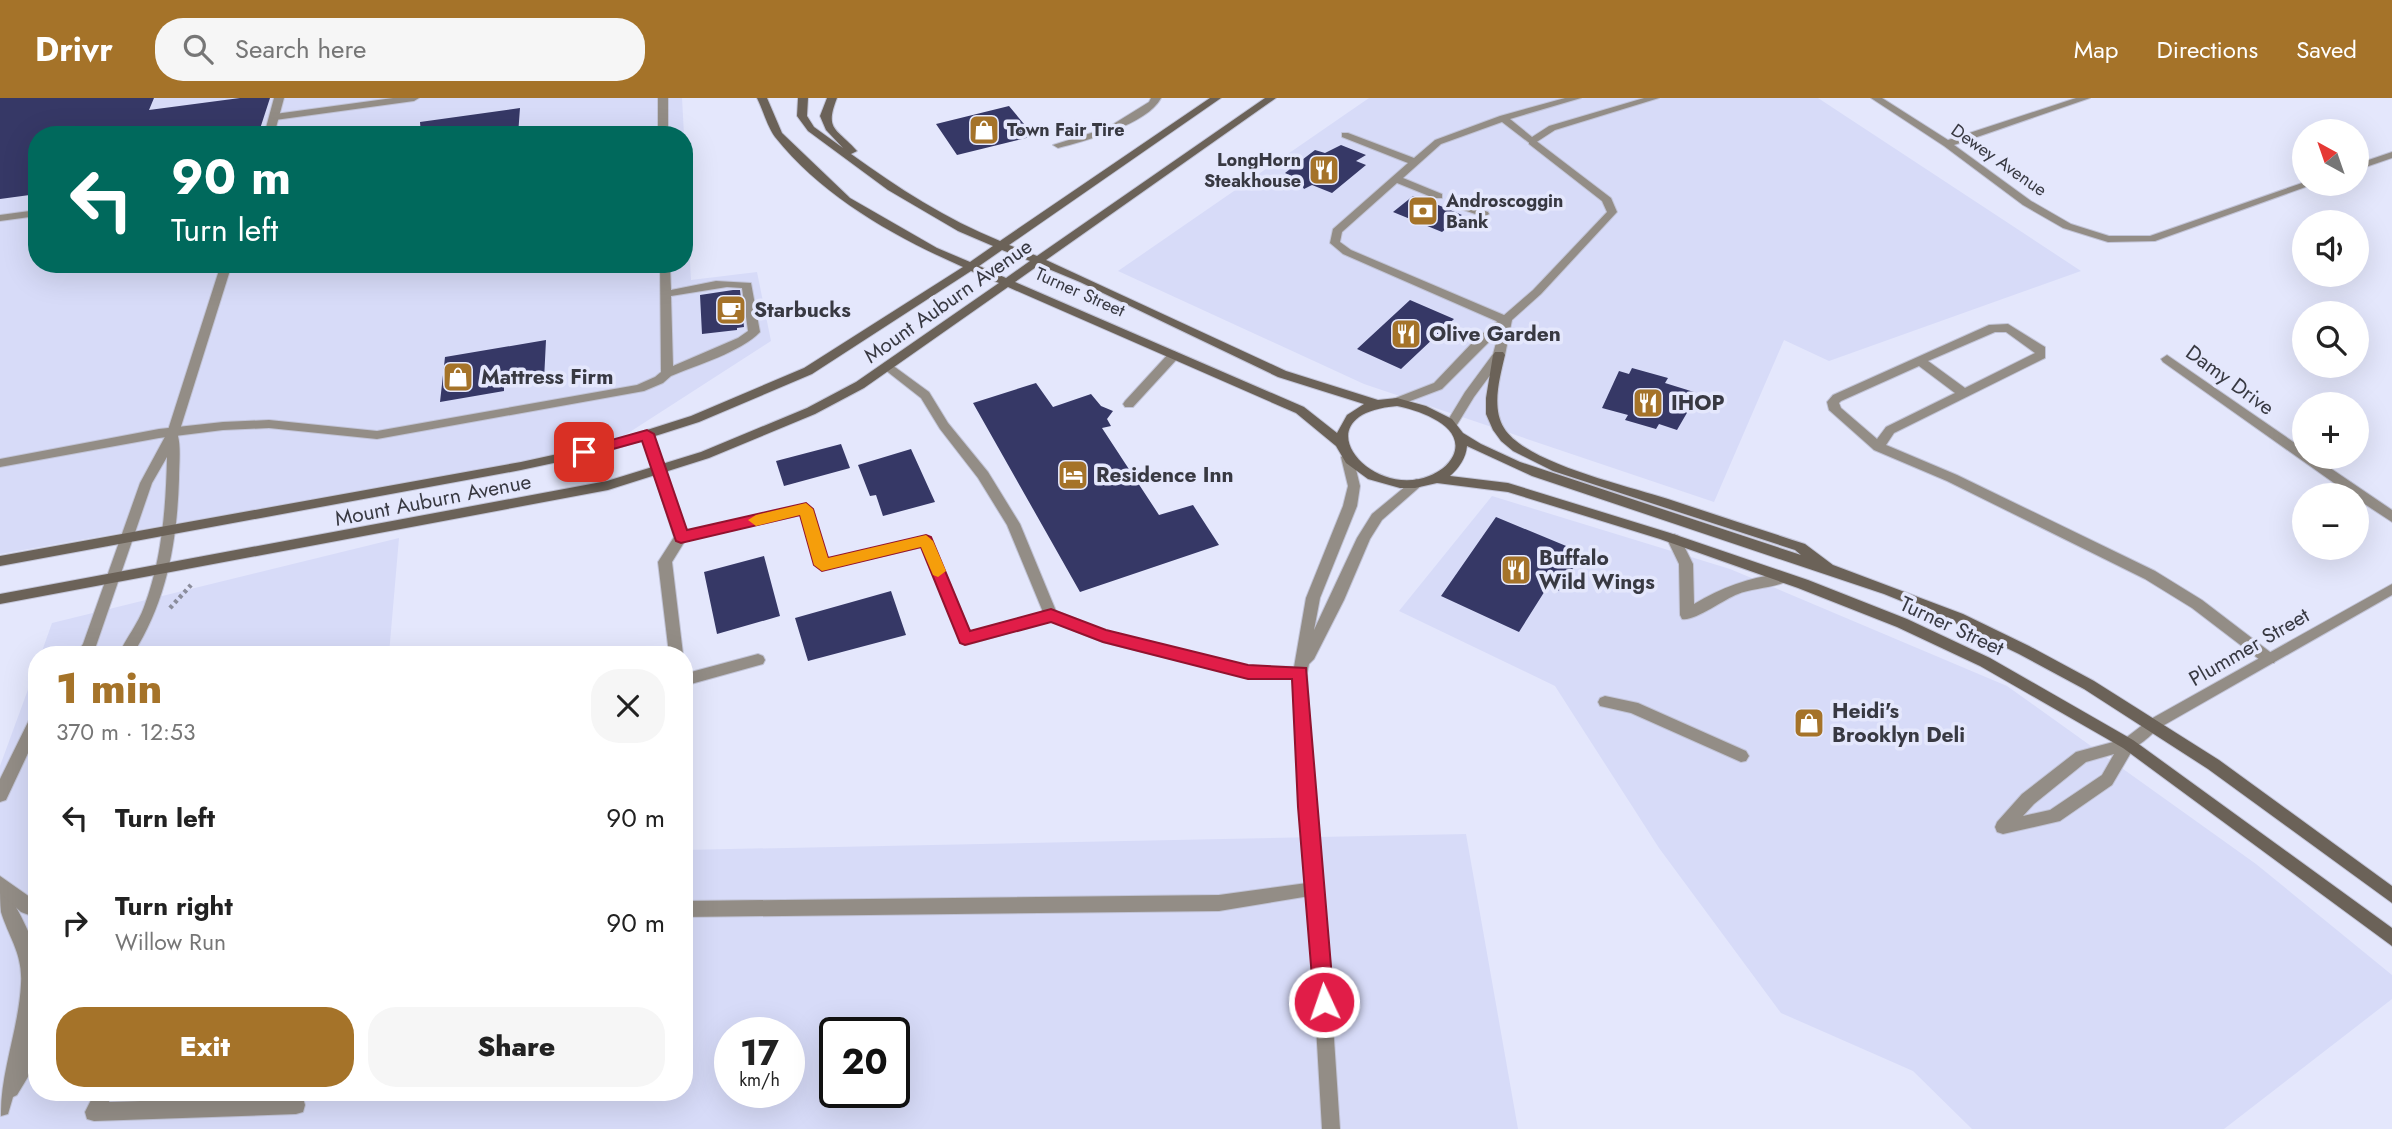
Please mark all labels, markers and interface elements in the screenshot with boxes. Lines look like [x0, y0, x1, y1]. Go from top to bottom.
search box [155, 18, 645, 81]
text: Drivr [35, 26, 113, 73]
icon: search [179, 30, 217, 68]
text: Search here [235, 30, 366, 68]
text: Map [2074, 32, 2119, 67]
text: Directions [2157, 32, 2258, 67]
text: Saved [2296, 32, 2357, 67]
shop icon: Town Fair Tire [967, 113, 1001, 147]
place label: Town Fair Tire [1007, 117, 1125, 143]
street label: Dewey Avenue [1946, 117, 2052, 203]
north arrow [2292, 119, 2370, 196]
map controls [2292, 119, 2369, 560]
text: 90 m [171, 142, 291, 212]
place label: LongHorn Steakhouse [1204, 147, 1301, 194]
restaurant icon: LongHorn Steakhouse [1307, 153, 1341, 187]
icon: left [56, 154, 147, 245]
place label: Androscoggin Bank [1445, 188, 1563, 235]
bank icon: Androscoggin Bank [1406, 194, 1440, 228]
text: Turn left [171, 207, 278, 253]
button: sound [2292, 210, 2369, 287]
street label: Mount Auburn Avenue [858, 231, 1038, 370]
street label: Turner Street [1031, 261, 1130, 324]
cafe icon: Starbucks [714, 293, 748, 327]
place label: Starbucks [754, 295, 851, 325]
button: search [2292, 301, 2369, 378]
restaurant icon: Olive Garden [1389, 317, 1423, 351]
place label: Olive Garden [1429, 319, 1561, 349]
street label: Damy Drive [2180, 338, 2281, 422]
shop icon: Mattress Firm [441, 360, 475, 394]
place label: Mattress Firm [481, 362, 613, 392]
restaurant icon: IHOP [1631, 386, 1665, 420]
place label: IHOP [1671, 388, 1725, 418]
button: + [2292, 392, 2369, 469]
pin [554, 422, 614, 482]
icon: arrive [565, 433, 603, 471]
hotel icon: Residence Inn [1056, 458, 1090, 492]
place label: Residence Inn [1096, 460, 1234, 490]
street label: Mount Auburn Avenue [332, 466, 534, 534]
button: − [2292, 483, 2369, 560]
place label: Buffalo Wild Wings [1539, 543, 1655, 597]
restaurant icon: Buffalo Wild Wings [1499, 553, 1533, 587]
street label: Turner Street [1895, 589, 2009, 663]
street label: Plummer Street [2183, 600, 2315, 694]
text: 1 min [56, 658, 162, 719]
button: close [591, 669, 665, 743]
place label: Heidi's Brooklyn Deli [1832, 696, 1965, 750]
shop icon: Heidi's Brooklyn Deli [1792, 706, 1826, 740]
text: 370 m · 12:53 [56, 715, 196, 749]
icon: left [56, 799, 94, 837]
text: Turn left [115, 799, 215, 837]
text: 90 m [606, 799, 665, 837]
text: Turn right [115, 887, 233, 925]
icon: right [56, 904, 94, 942]
text: 90 m [606, 904, 665, 942]
text: Willow Run [115, 925, 226, 959]
position arrow [1287, 965, 1361, 1039]
button: Exit [56, 1007, 354, 1087]
button: Share [368, 1007, 665, 1087]
speed limit sign: 20 [819, 1017, 910, 1108]
text: 17 [740, 1028, 779, 1078]
text: km/h [739, 1067, 780, 1093]

